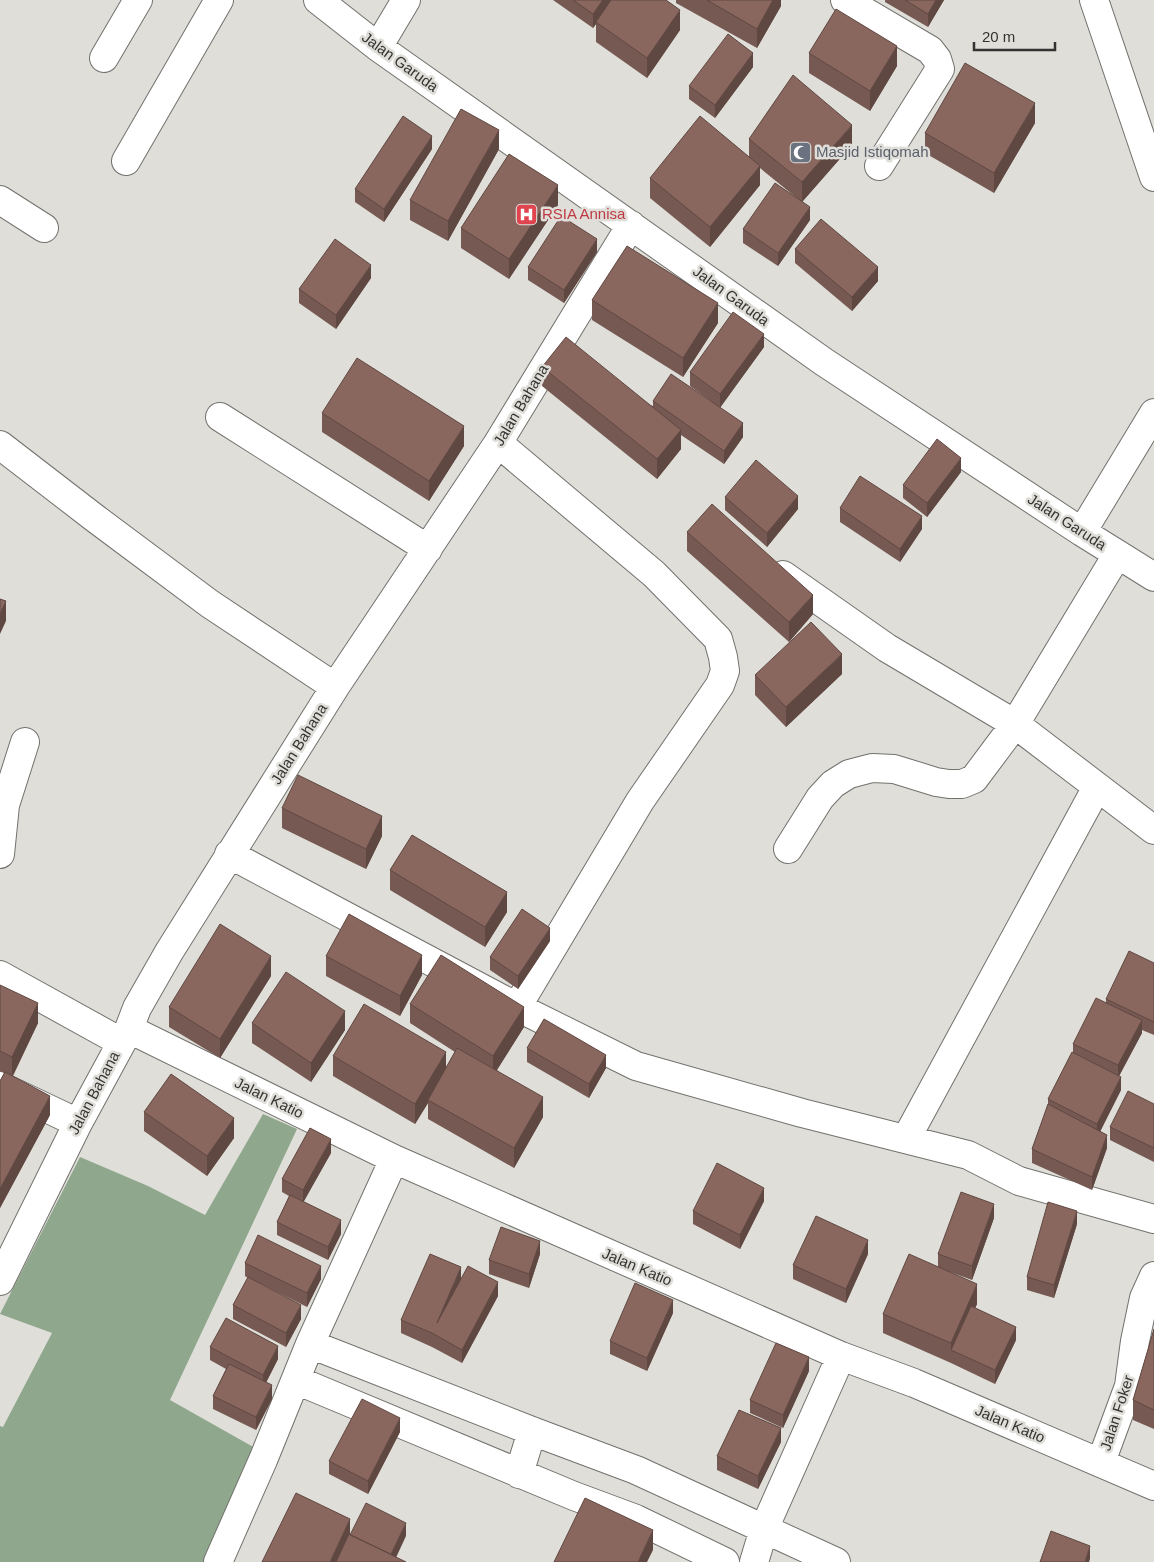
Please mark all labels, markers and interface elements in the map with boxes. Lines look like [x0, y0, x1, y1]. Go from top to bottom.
scale bar [974, 20, 1055, 52]
street label: Jalan Garuda [359, 28, 442, 95]
text: 20 m [982, 28, 1015, 45]
mosque icon: Masjid Istiqomah [788, 140, 812, 164]
place label: Masjid Istiqomah [816, 143, 929, 160]
hospital icon: RSIA Annisa [514, 202, 538, 226]
place label: RSIA Annisa [542, 205, 626, 222]
street label: Jalan Garuda [690, 262, 773, 329]
street label: Jalan Bahana [490, 360, 552, 448]
street label: Jalan Garuda [1025, 490, 1110, 554]
street label: Jalan Bahana [267, 700, 330, 787]
street label: Jalan Bahana [65, 1048, 123, 1137]
street label: Jalan Katio [232, 1074, 306, 1121]
street label: Jalan Katio [600, 1244, 675, 1289]
street label: Jalan Foker [1096, 1373, 1137, 1453]
street label: Jalan Katio [973, 1401, 1048, 1446]

